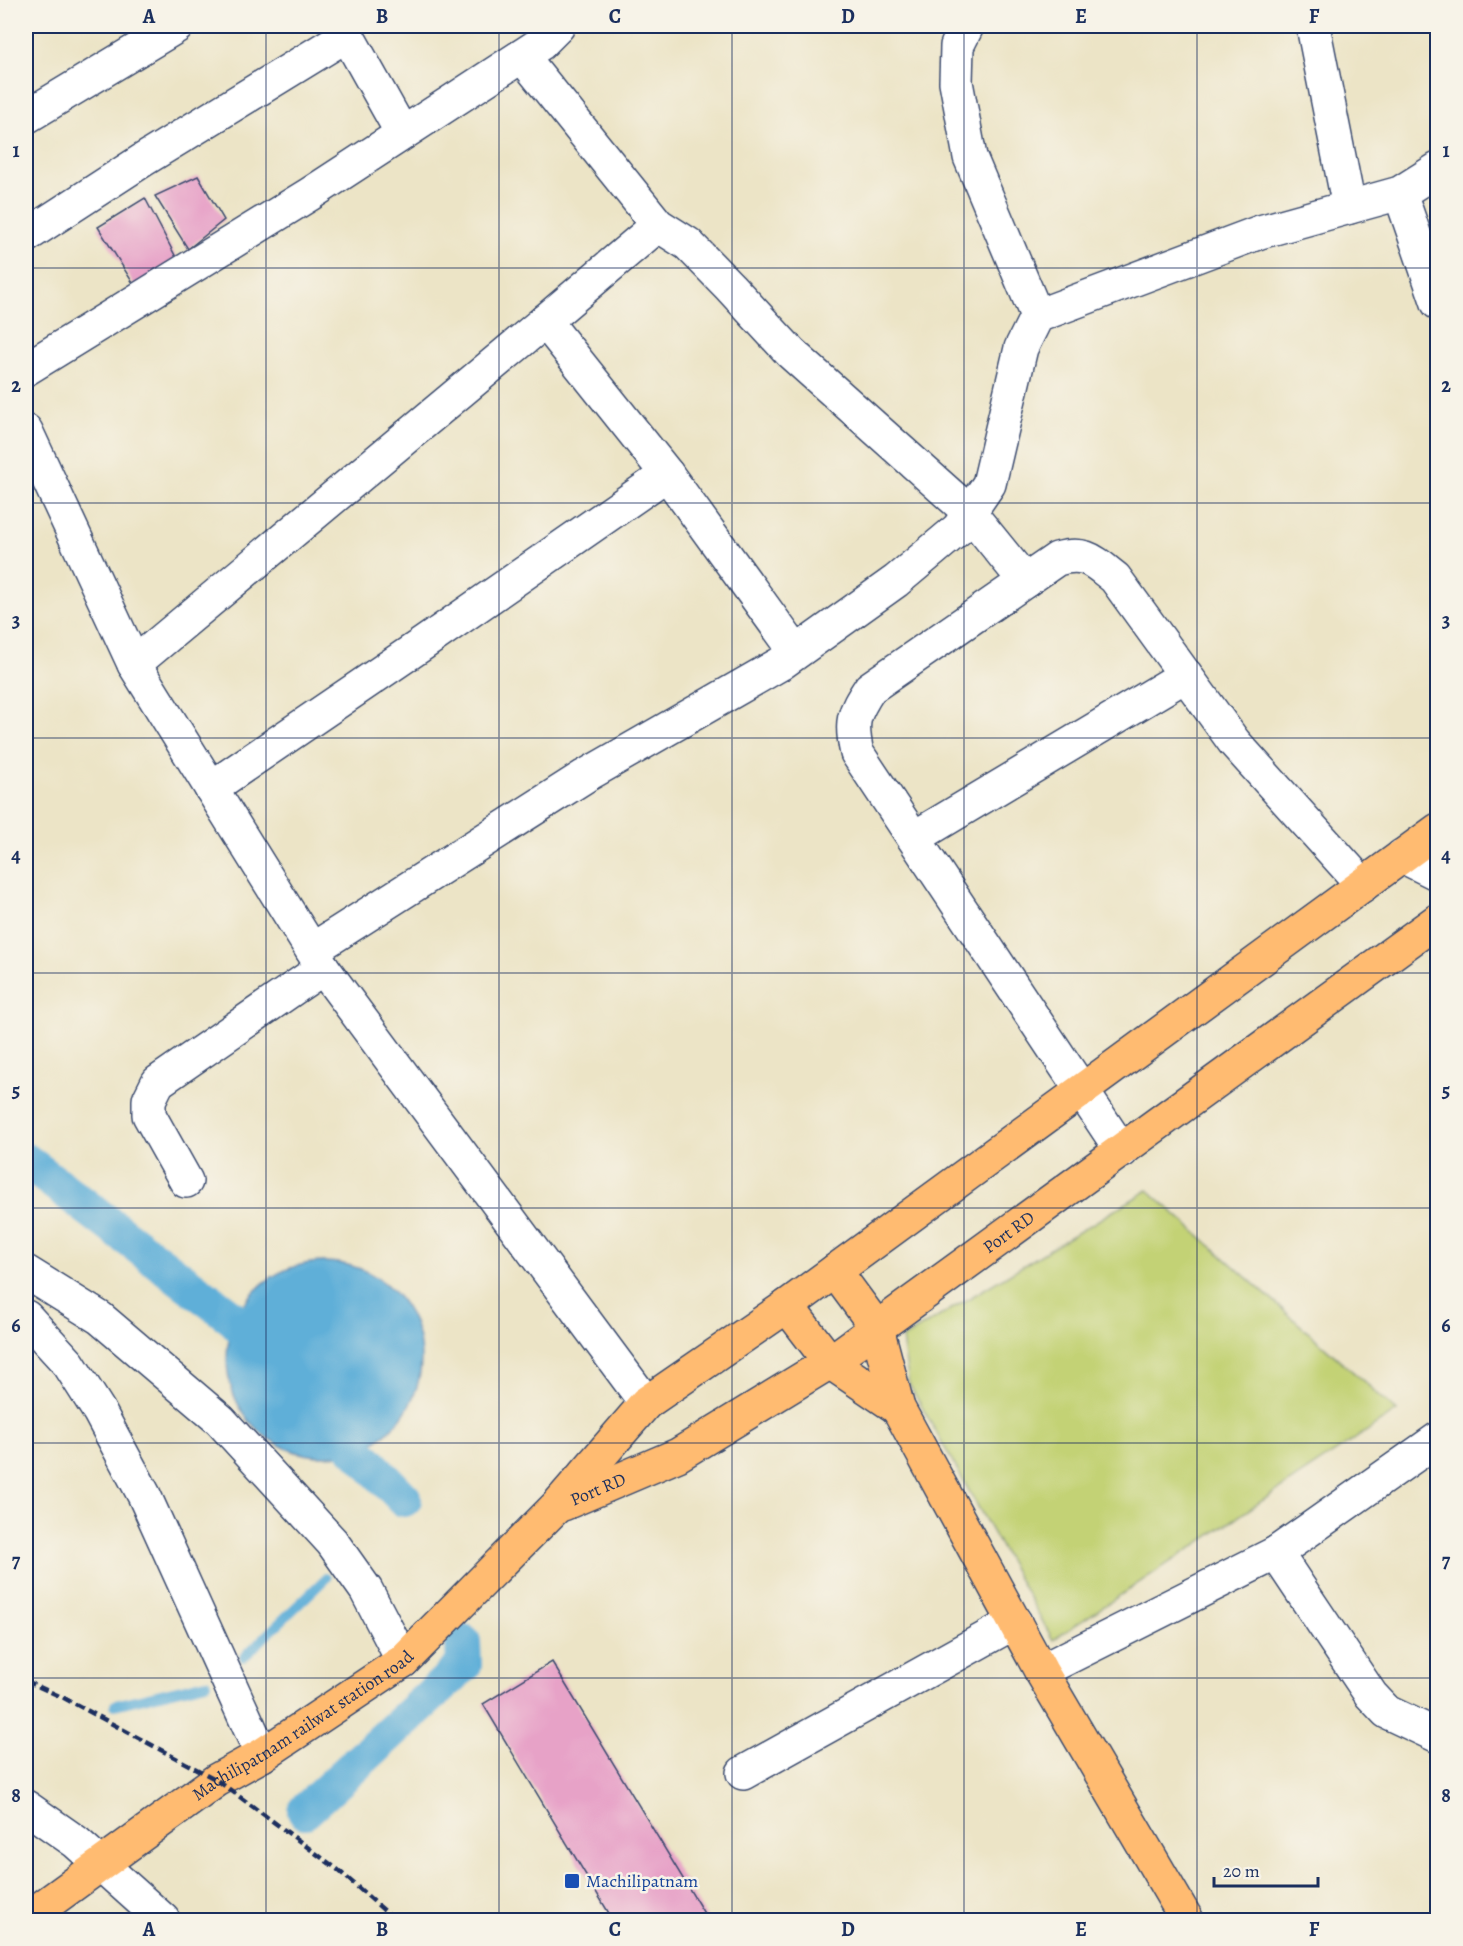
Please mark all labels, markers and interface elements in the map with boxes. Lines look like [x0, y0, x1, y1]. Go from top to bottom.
text: A [142, 3, 156, 30]
text: B [376, 3, 388, 30]
text: C [609, 3, 621, 30]
text: D [841, 3, 855, 30]
text: E [1075, 3, 1087, 30]
text: F [1309, 3, 1320, 30]
text: 1 [12, 137, 20, 164]
text: 1 [1442, 137, 1450, 164]
text: 2 [11, 372, 21, 399]
text: 2 [1441, 372, 1451, 399]
text: 3 [12, 607, 20, 634]
text: 3 [1442, 607, 1450, 634]
text: 4 [11, 842, 21, 869]
text: 4 [1441, 842, 1451, 869]
text: 5 [12, 1077, 20, 1104]
text: 5 [1442, 1077, 1450, 1104]
street label: Port RD [978, 1205, 1039, 1259]
text: 6 [11, 1312, 21, 1339]
text: 6 [1441, 1312, 1451, 1339]
street label: Port RD [566, 1467, 629, 1512]
text: 7 [12, 1547, 21, 1574]
text: 7 [1442, 1547, 1451, 1574]
street label: Machilipatnam railwat station road [187, 1645, 419, 1806]
text: 8 [11, 1782, 21, 1809]
text: 8 [1441, 1782, 1451, 1809]
scale bar [1214, 1850, 1318, 1888]
text: 20 m [1223, 1859, 1260, 1883]
place label: Machilipatnam [586, 1869, 698, 1893]
marker: Machilipatnam [563, 1872, 581, 1890]
text: A [142, 1916, 156, 1943]
text: B [376, 1916, 388, 1943]
text: C [609, 1916, 621, 1943]
text: D [841, 1916, 855, 1943]
text: E [1075, 1916, 1087, 1943]
text: F [1309, 1916, 1320, 1943]

